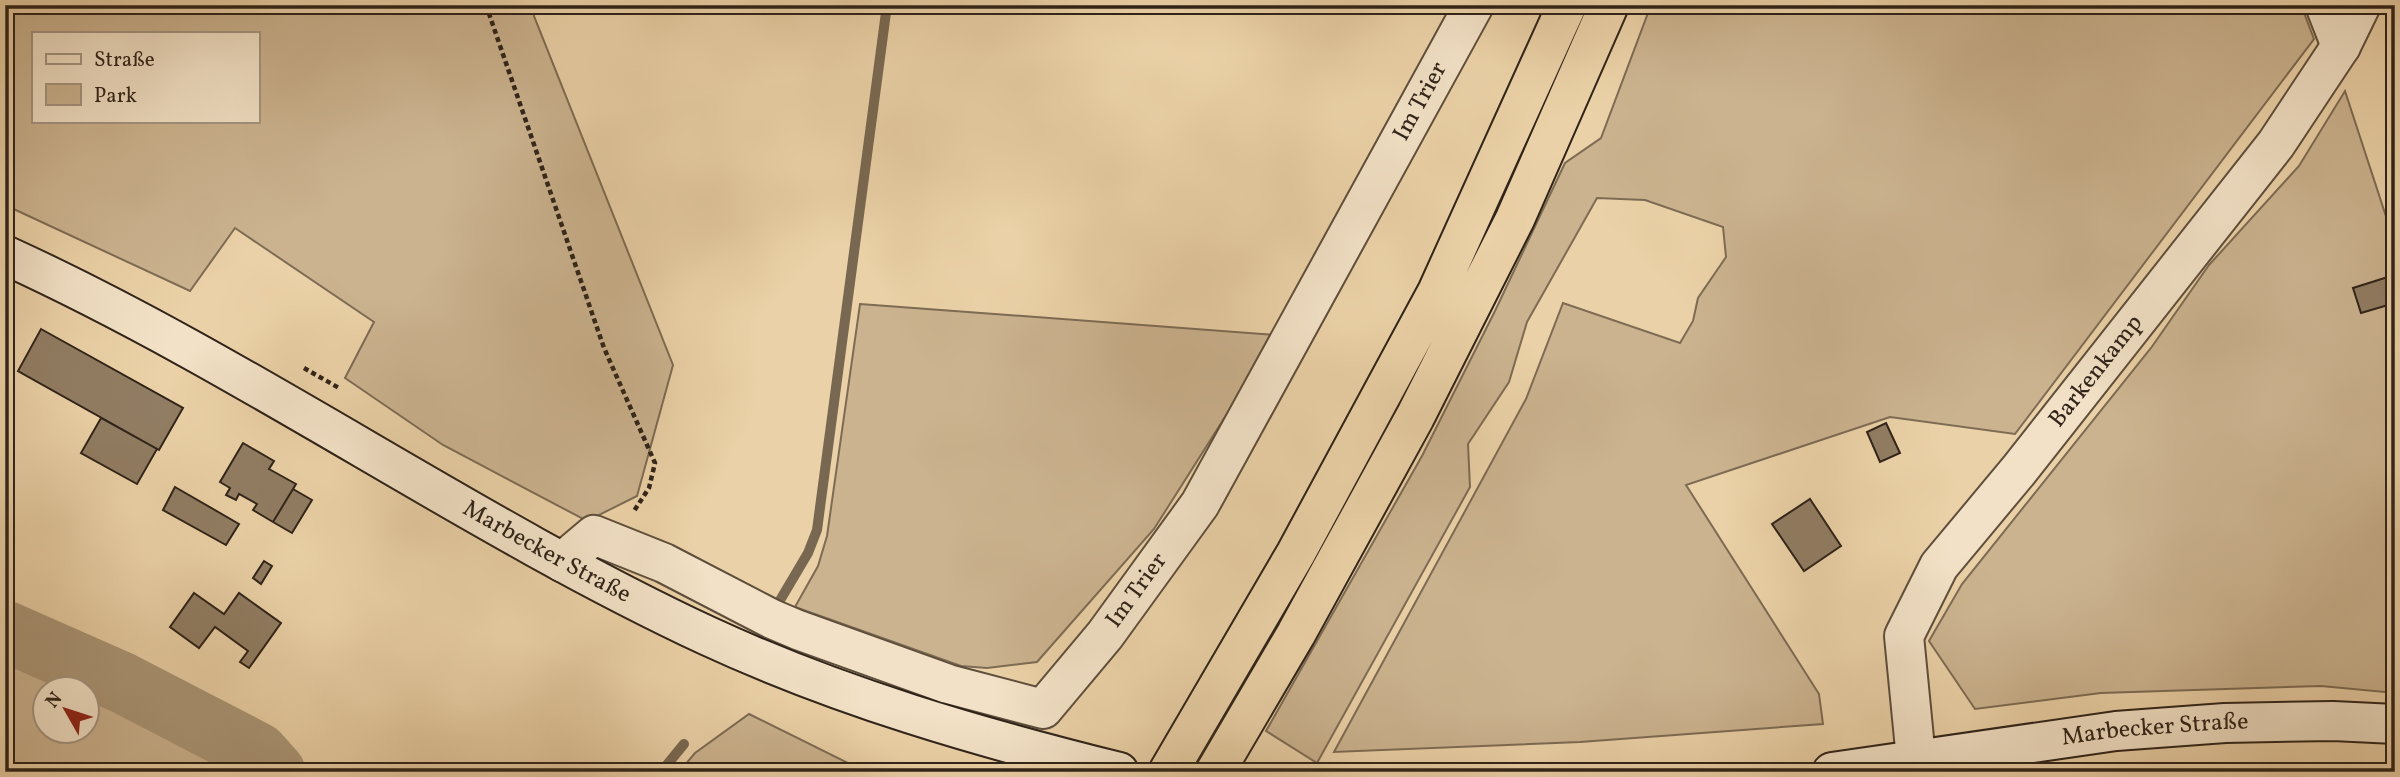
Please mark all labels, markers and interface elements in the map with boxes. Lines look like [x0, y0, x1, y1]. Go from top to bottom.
legend [32, 32, 259, 122]
text: Straße [94, 46, 155, 75]
street label: Im Trier [1385, 56, 1456, 148]
text: Park [94, 82, 137, 111]
street label: Barkenkamp [2041, 308, 2152, 435]
street label: Marbecker Straße [456, 492, 637, 612]
street label: Im Trier [1098, 546, 1176, 635]
north arrow [32, 676, 102, 746]
text: N [40, 687, 69, 714]
street label: Marbecker Straße [2059, 706, 2249, 756]

